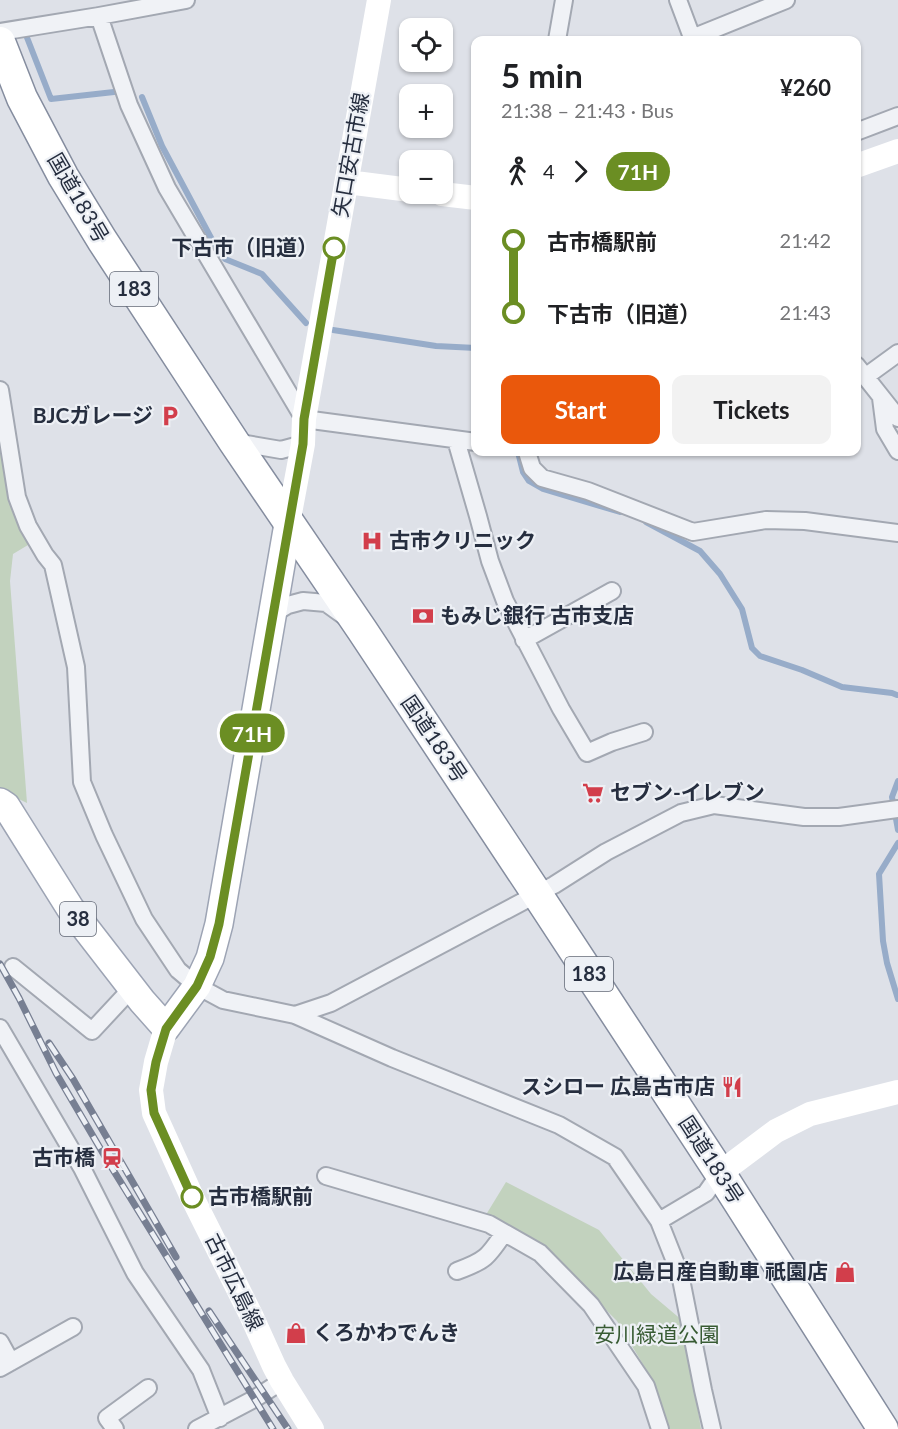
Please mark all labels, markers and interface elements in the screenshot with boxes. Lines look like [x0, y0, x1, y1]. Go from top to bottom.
map controls [399, 18, 453, 204]
button: locate [399, 18, 453, 72]
text: 5 min [501, 55, 583, 95]
text: ¥260 [780, 74, 831, 101]
button: + [399, 84, 453, 138]
street label: 矢口安古市線 [326, 91, 373, 219]
text: 21:38 – 21:43 · Bus [501, 98, 674, 122]
street label: 国道183号 [44, 148, 115, 247]
button: − [399, 150, 453, 204]
icon: walk [501, 155, 534, 188]
icon: forward [564, 155, 597, 188]
text: 4 [543, 159, 555, 183]
text: 71H [618, 159, 658, 184]
text: 古市橋駅前 [547, 228, 657, 255]
text: 21:42 [780, 228, 831, 252]
place label: 下古市（旧道） [171, 234, 318, 259]
marker: 下古市（旧道） [323, 237, 345, 259]
road number: 183 [110, 272, 158, 306]
text: 下古市（旧道） [547, 300, 701, 327]
text: 21:43 [780, 300, 831, 324]
button: Start [501, 375, 660, 444]
button: Tickets [672, 375, 831, 444]
place label: BJCガレージ [33, 402, 153, 427]
parking icon: BJCガレージ [158, 404, 182, 428]
place label: 古市クリニック [389, 527, 536, 552]
hospital icon: 古市クリニック [360, 529, 384, 553]
place label: もみじ銀行 古市支店 [440, 602, 634, 627]
bank icon: もみじ銀行 古市支店 [411, 604, 435, 628]
street label: 国道183号 [397, 690, 473, 786]
line badge: 71H [218, 714, 286, 752]
text: 71H [232, 721, 272, 746]
place label: セブン-イレブン [610, 779, 765, 804]
supermarket icon: セブン-イレブン [581, 781, 605, 805]
road number: 38 [60, 902, 96, 936]
road number: 183 [565, 957, 613, 991]
place label: スシロー 広島古市店 [521, 1073, 715, 1098]
restaurant icon: スシロー 広島古市店 [720, 1075, 744, 1099]
street label: 国道183号 [675, 1111, 750, 1208]
place label: 古市橋 [32, 1144, 95, 1169]
station icon: 古市橋 [100, 1146, 124, 1170]
place label: 古市橋駅前 [208, 1183, 313, 1208]
marker: 古市橋駅前 [181, 1186, 203, 1208]
street label: 古市広島線 [201, 1229, 270, 1334]
place label: 広島日産自動車 祇園店 [613, 1258, 828, 1283]
shop icon: 広島日産自動車 祇園店 [833, 1260, 857, 1284]
place label: くろかわでんき [313, 1319, 460, 1344]
shop icon: くろかわでんき [284, 1321, 308, 1345]
park label: 安川緑道公園 [594, 1321, 720, 1346]

